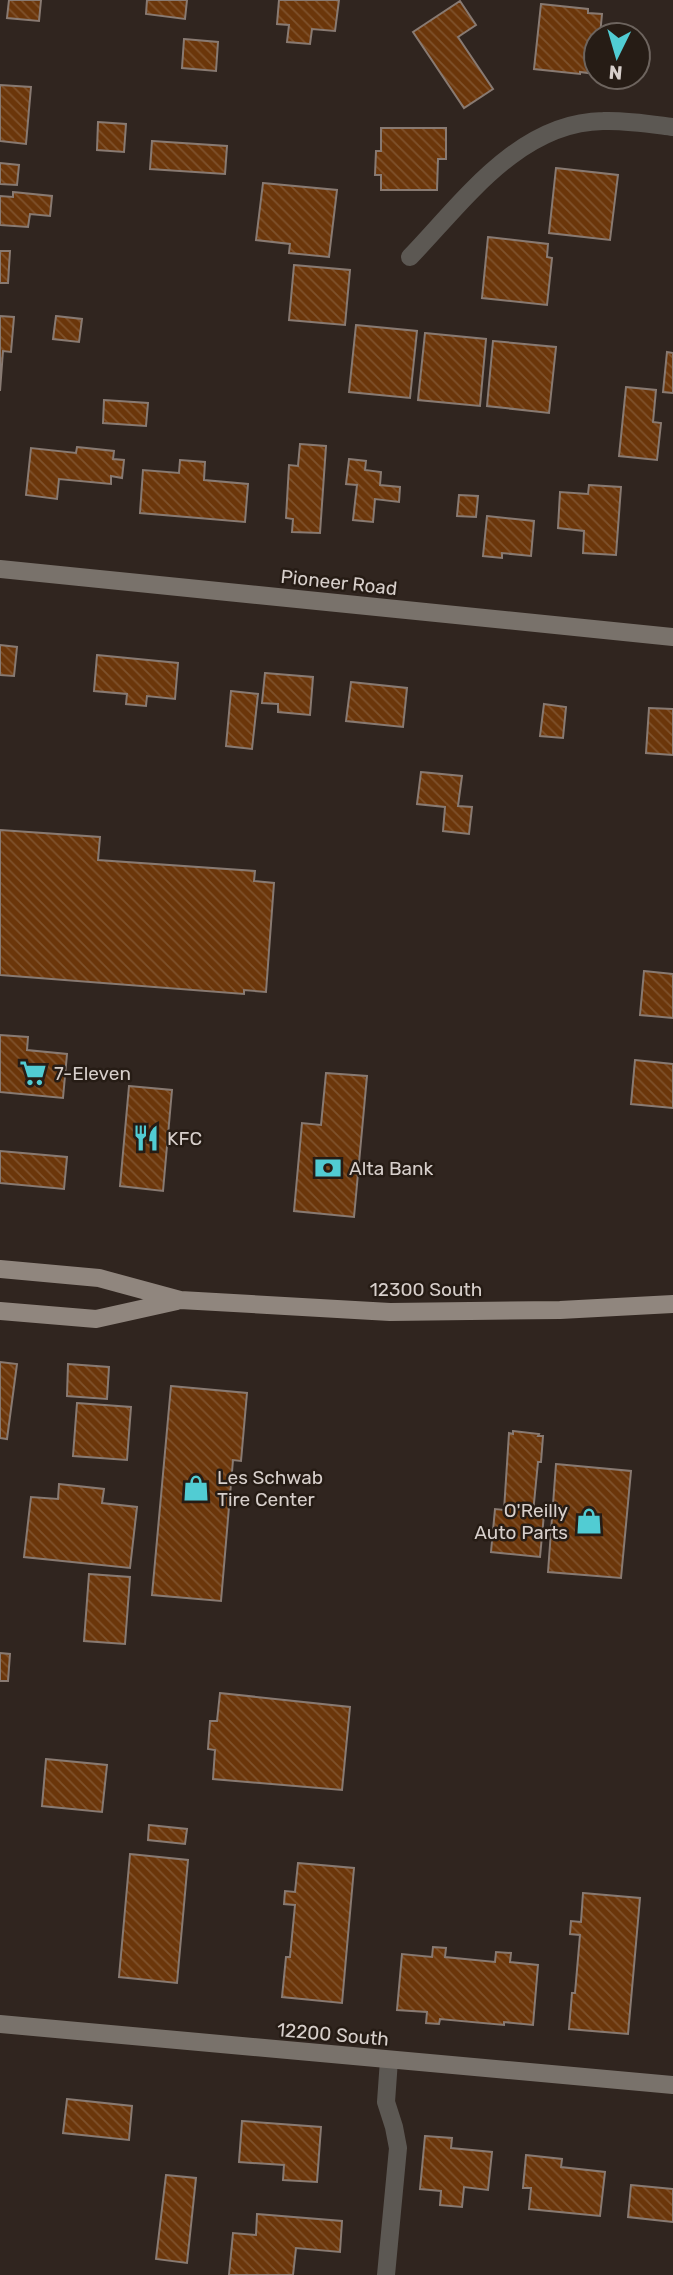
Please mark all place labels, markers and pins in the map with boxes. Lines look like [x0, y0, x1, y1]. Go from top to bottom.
supermarket icon: 7-Eleven [18, 1058, 48, 1088]
place label: 7-Eleven [54, 1062, 131, 1085]
restaurant icon: KFC [131, 1123, 161, 1153]
place label: KFC [167, 1127, 202, 1150]
bank icon: Alta Bank [313, 1153, 343, 1183]
place label: Alta Bank [349, 1157, 434, 1180]
place label: Les Schwab Tire Center [217, 1466, 323, 1511]
shop icon: Les Schwab Tire Center [181, 1473, 211, 1503]
place label: O'Reilly Auto Parts [474, 1499, 568, 1544]
shop icon: O'Reilly Auto Parts [574, 1506, 604, 1536]

